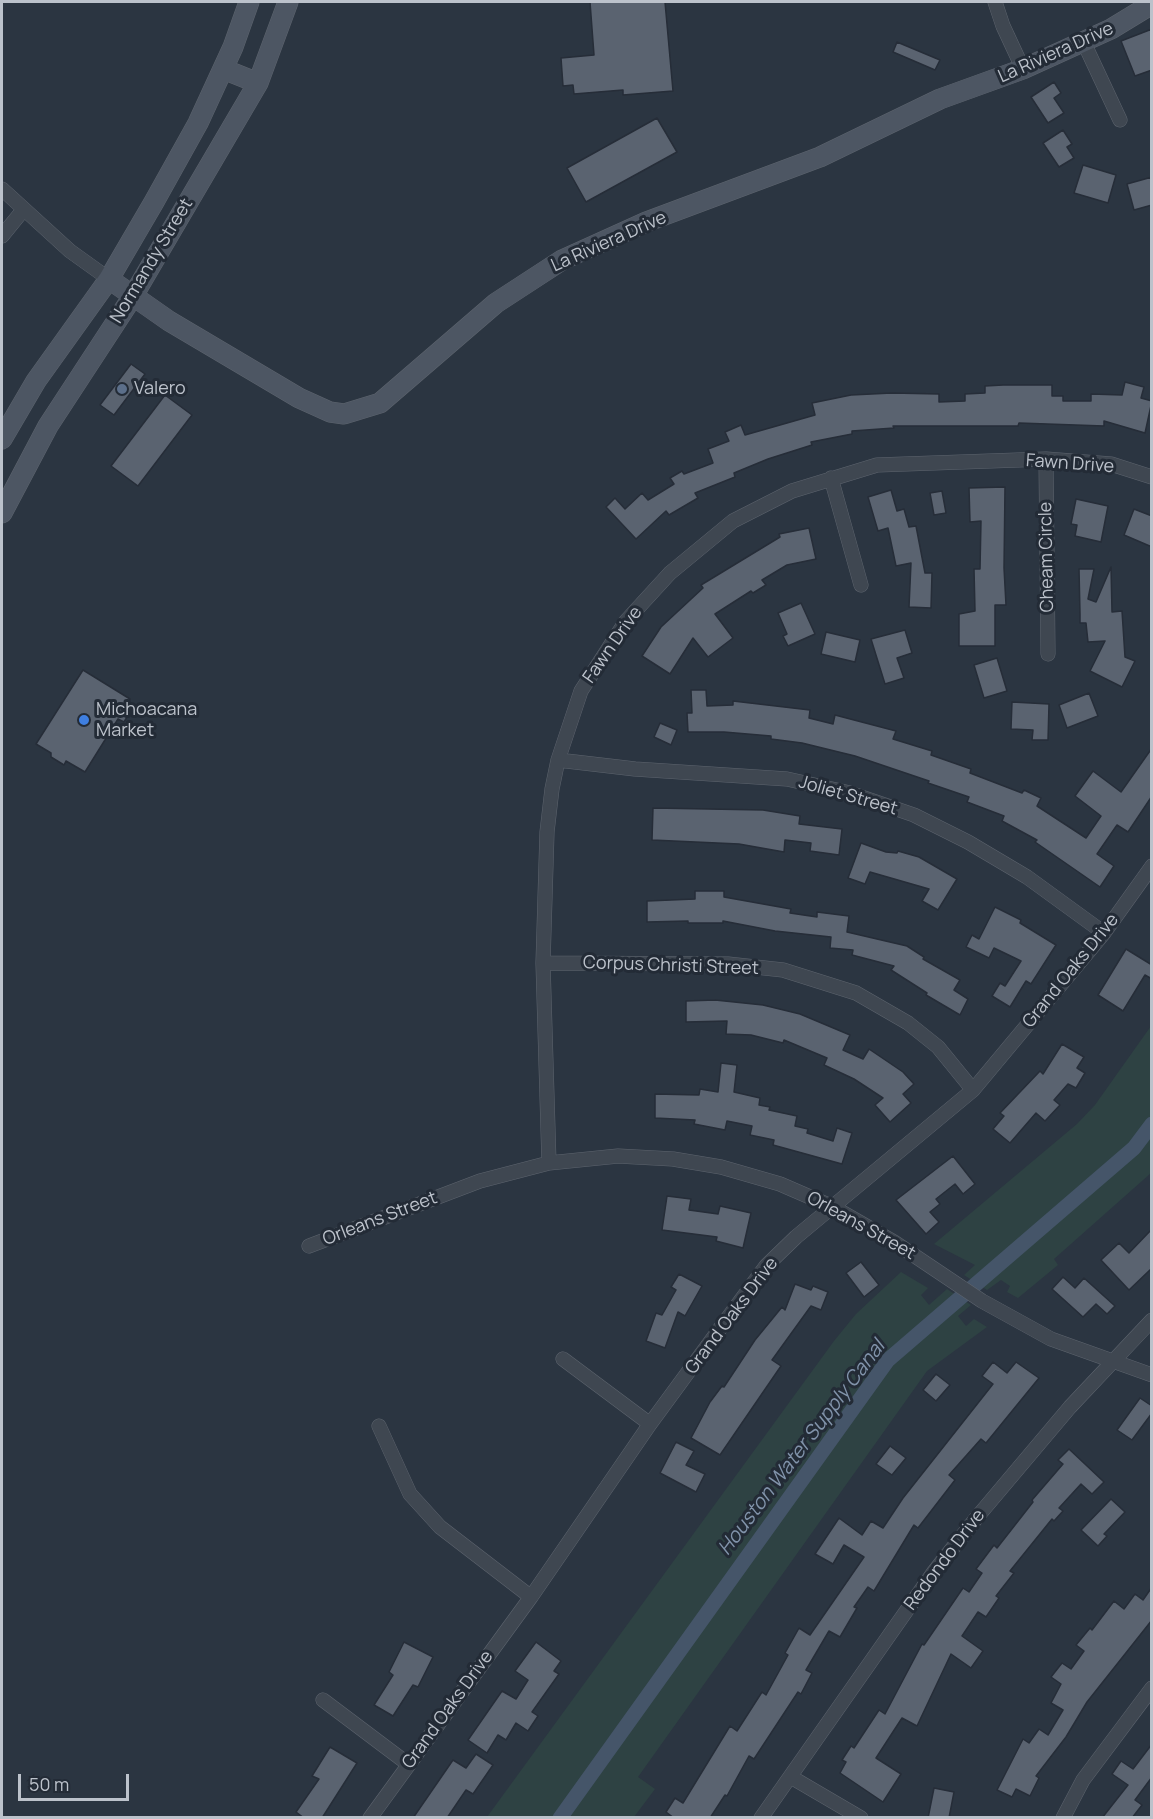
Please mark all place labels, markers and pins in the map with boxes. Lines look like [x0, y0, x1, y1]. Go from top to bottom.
place label: Valero [134, 378, 186, 400]
marker: Valero [115, 382, 129, 396]
place label: Michoacana Market [96, 699, 197, 742]
marker: Michoacana Market [77, 713, 91, 727]

